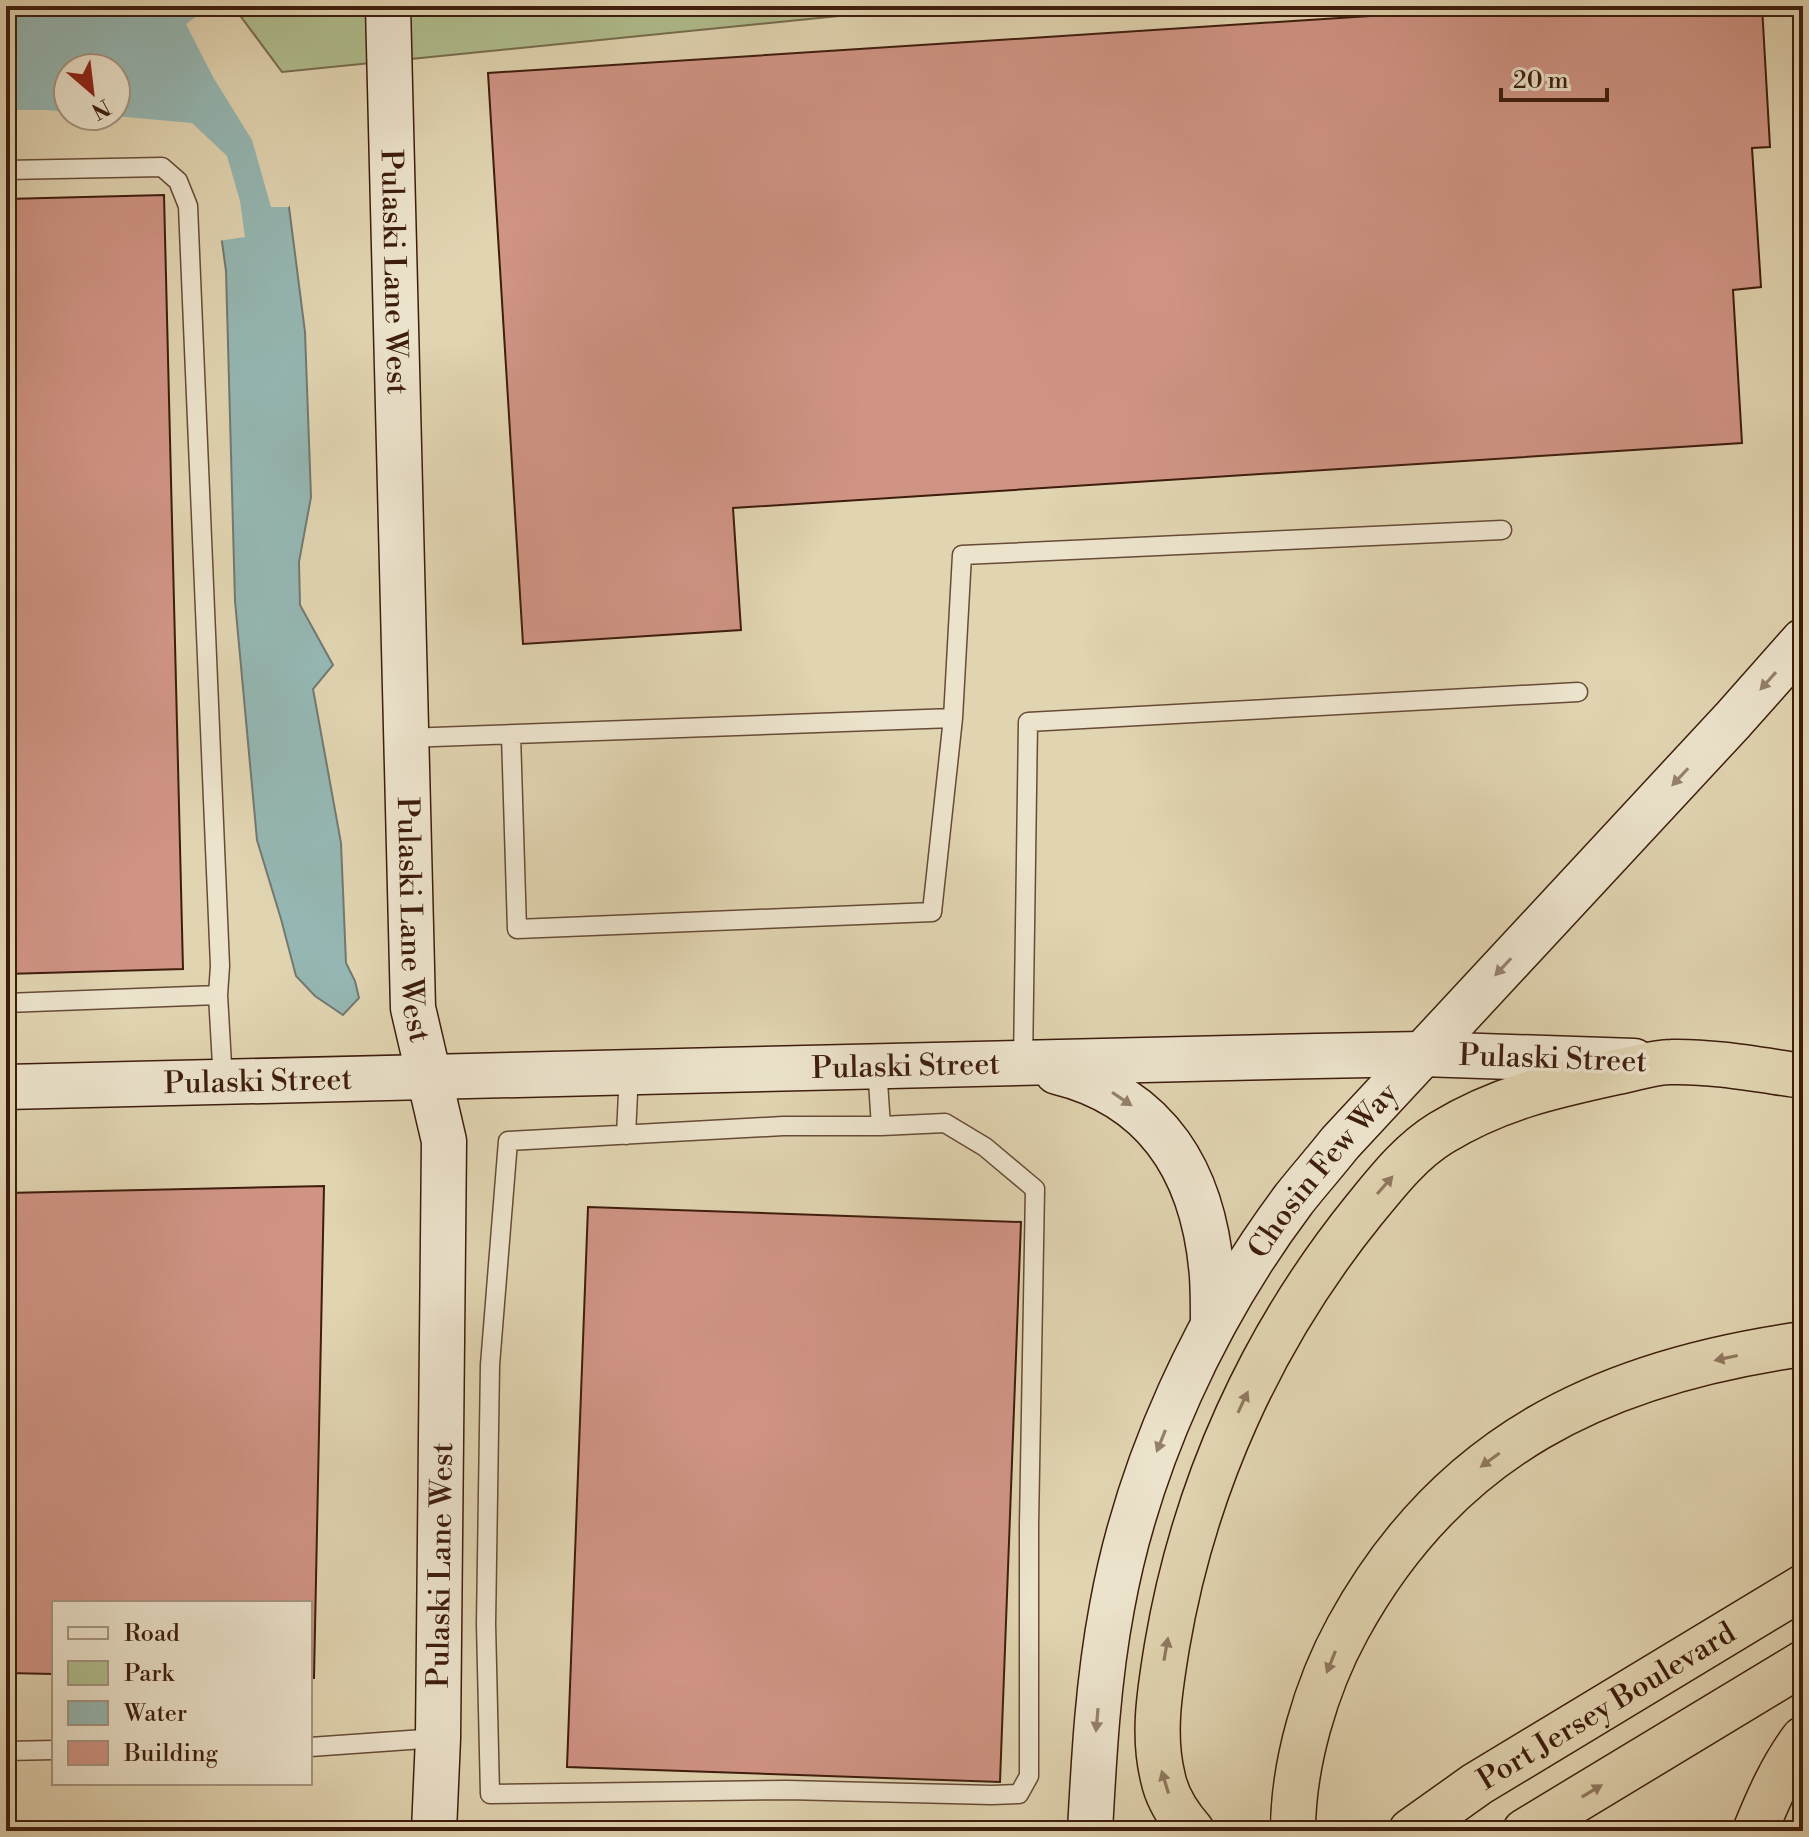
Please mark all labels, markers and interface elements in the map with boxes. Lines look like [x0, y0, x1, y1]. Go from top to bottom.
north arrow [52, 52, 132, 132]
scale bar [1501, 52, 1607, 102]
text: 20 m [1513, 66, 1569, 96]
text: N [86, 92, 115, 125]
street label: Pulaski Lane West [372, 149, 416, 396]
one-way arrow [1760, 670, 1777, 690]
one-way arrow [1671, 767, 1689, 786]
street label: Pulaski Lane West [388, 796, 438, 1047]
one-way arrow [1494, 958, 1512, 977]
street label: Pulaski Street [1458, 1037, 1648, 1081]
street label: Pulaski Street [811, 1045, 1001, 1088]
street label: Pulaski Street [163, 1061, 353, 1103]
street label: Chosin Few Way [1240, 1075, 1407, 1266]
one-way arrow [1111, 1091, 1133, 1106]
one-way arrow [1376, 1175, 1393, 1195]
one-way arrow [1714, 1352, 1739, 1365]
one-way arrow [1236, 1390, 1250, 1413]
one-way arrow [1154, 1429, 1167, 1453]
street label: Pulaski Lane West [420, 1442, 462, 1688]
one-way arrow [1479, 1452, 1500, 1467]
legend [52, 1601, 312, 1785]
street label: Port Jersey Boulevard [1471, 1614, 1743, 1799]
text: Road [124, 1619, 180, 1649]
one-way arrow [1161, 1636, 1173, 1661]
one-way arrow [1325, 1650, 1338, 1674]
text: Park [124, 1659, 175, 1689]
text: Water [123, 1699, 187, 1729]
one-way arrow [1090, 1708, 1103, 1733]
text: Building [123, 1739, 218, 1769]
one-way arrow [1158, 1770, 1171, 1794]
one-way arrow [1581, 1784, 1603, 1798]

